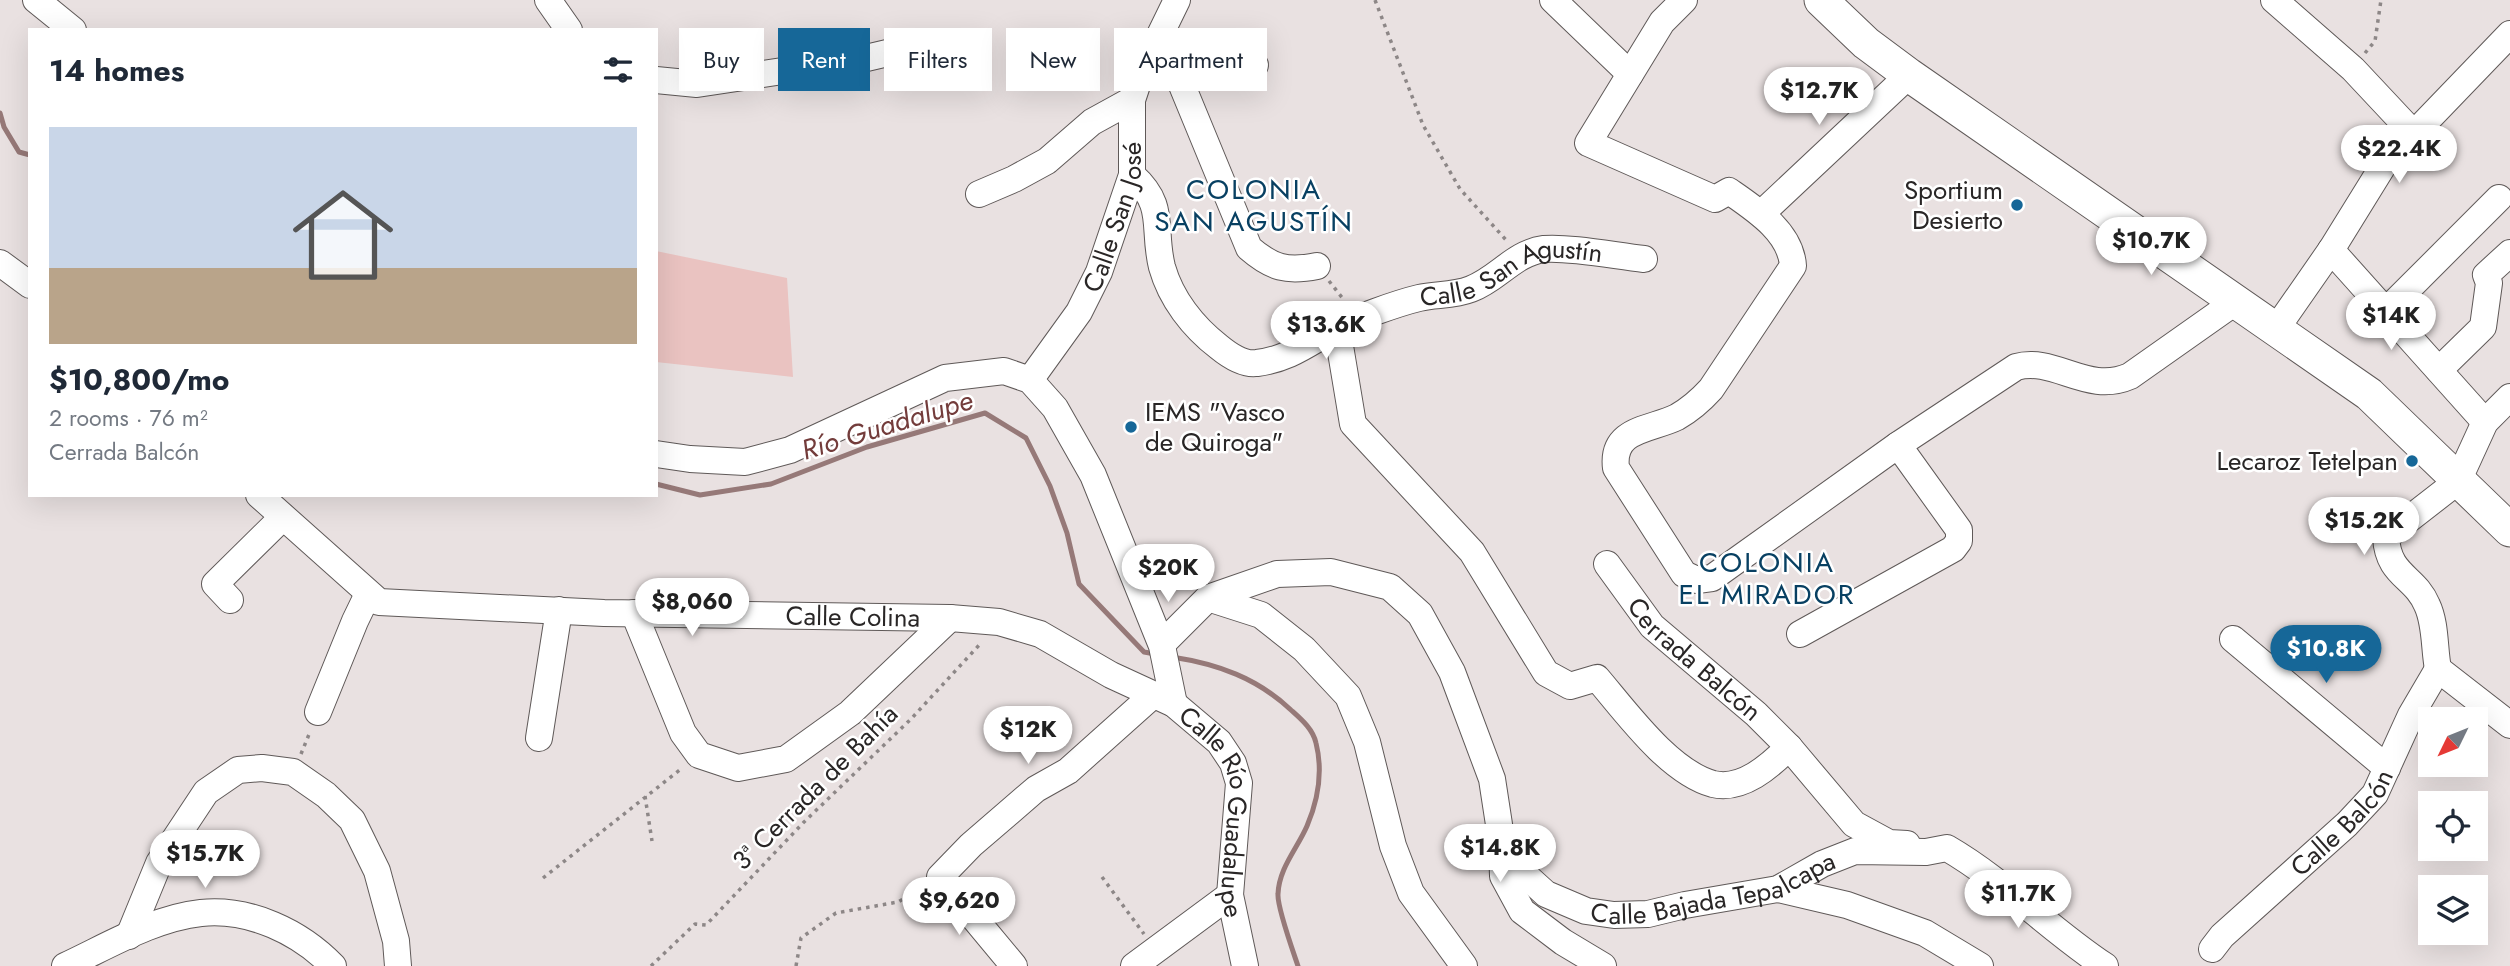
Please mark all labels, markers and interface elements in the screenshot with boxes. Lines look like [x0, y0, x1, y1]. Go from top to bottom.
chip: Buy [679, 28, 764, 91]
chip: Rent [778, 28, 870, 91]
chip: Filters [884, 28, 992, 91]
chip: New [1006, 28, 1100, 91]
chip: Apartment [1114, 28, 1267, 91]
text: 14 homes [49, 49, 184, 92]
icon: filters [599, 51, 637, 89]
pin: $12.7K [1762, 68, 1876, 127]
text: $12.7K [1780, 73, 1858, 107]
pin: $22.4K [2342, 125, 2456, 185]
text: $22.4K [2357, 131, 2441, 165]
street label: Calle San José [1073, 142, 1151, 299]
district label: COLONIA SAN AGUSTÍN [1154, 169, 1354, 242]
place label: Sportium Desierto [1904, 171, 2003, 239]
icon: home [280, 172, 406, 298]
marker: Sportium Desierto [2009, 197, 2025, 213]
pin: $10.7K [2094, 218, 2208, 277]
text: $10.7K [2112, 223, 2190, 257]
street label: Calle San Agustín [1417, 230, 1605, 316]
pin: $14K [2350, 292, 2432, 352]
text: $14K [2362, 298, 2420, 332]
pin: $13.6K [1269, 302, 1383, 361]
text: $13.6K [1287, 307, 1365, 341]
text: $10,800/mo [49, 358, 229, 401]
water label: Río Guadalupe [796, 379, 978, 471]
place label: IEMS "Vasco de Quiroga" [1145, 393, 1285, 461]
text: 2 rooms · 76 m² [49, 401, 208, 435]
marker: IEMS "Vasco de Quiroga" [1123, 419, 1139, 435]
text: Cerrada Balcón [49, 435, 199, 469]
place label: Lecaroz Tetelpan [2216, 442, 2398, 480]
marker: Lecaroz Tetelpan [2404, 453, 2420, 469]
pin: $15.2K [2307, 498, 2421, 557]
text: $15.2K [2324, 503, 2404, 537]
district label: COLONIA EL MIRADOR [1679, 542, 1855, 615]
pin: $20K [1127, 544, 1209, 604]
text: $20K [1138, 550, 1198, 584]
pin: $8,060 [635, 578, 749, 638]
text: $8,060 [651, 584, 733, 618]
street label: Cerrada Balcón [1618, 589, 1770, 730]
street label: Calle Colina [785, 597, 920, 637]
pin: $10.8K [2269, 626, 2383, 685]
text: $10.8K [2286, 631, 2366, 665]
street label: 3ª Cerrada de Bahía [724, 696, 906, 878]
street label: Calle Río Guadalupe [1171, 697, 1259, 921]
pin: $12K [987, 706, 1069, 766]
north arrow [2418, 707, 2488, 777]
map controls [2418, 707, 2488, 945]
text: $12K [999, 712, 1057, 746]
street label: Calle Balcón [2282, 763, 2403, 885]
button: locate [2418, 791, 2488, 861]
pin: $14.8K [1443, 824, 1557, 884]
pin: $15.7K [148, 830, 262, 890]
text: $14.8K [1460, 830, 1540, 864]
text: $15.7K [166, 836, 244, 870]
street label: Calle Bajada Tepalcapa [1588, 842, 1841, 934]
pin: $11.7K [1961, 870, 2075, 930]
button: layers [2418, 875, 2488, 945]
text: $11.7K [1980, 876, 2056, 910]
pin: $9,620 [902, 878, 1016, 937]
text: $9,620 [918, 883, 1000, 917]

